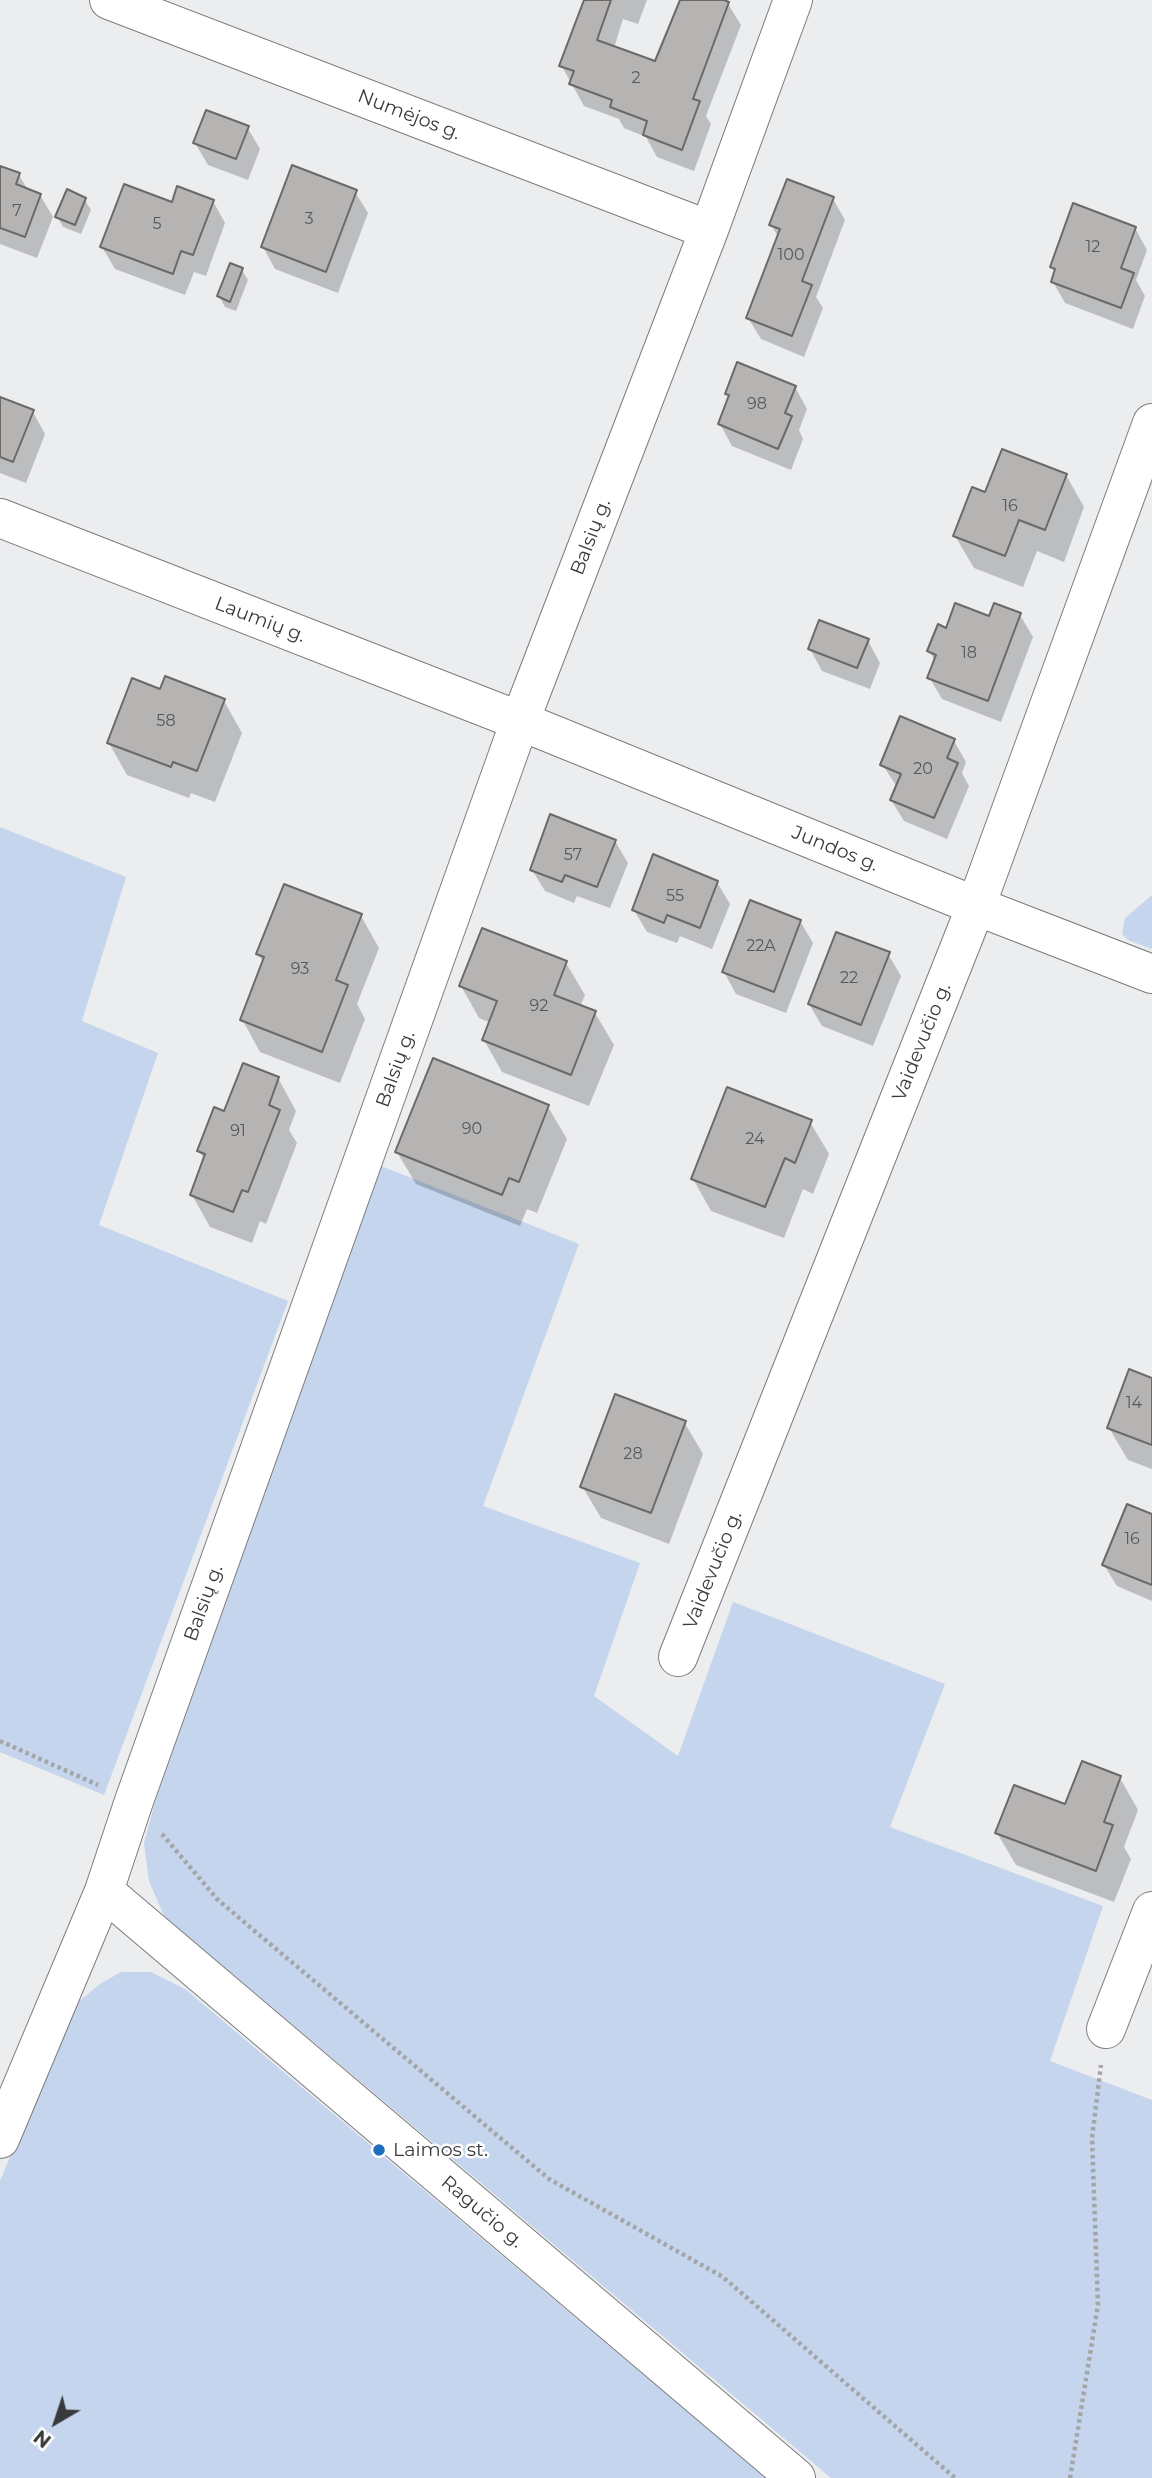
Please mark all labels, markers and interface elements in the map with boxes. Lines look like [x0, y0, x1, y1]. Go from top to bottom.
house number: 2 [631, 68, 641, 88]
street label: Numėjos g. [354, 85, 464, 145]
house number: 7 [12, 201, 22, 221]
house number: 3 [304, 209, 314, 229]
house number: 5 [152, 214, 162, 234]
house number: 12 [1086, 237, 1100, 257]
house number: 100 [778, 245, 804, 265]
house number: 98 [747, 394, 767, 414]
street label: Balsių g. [566, 496, 616, 578]
house number: 16 [1002, 496, 1018, 516]
street label: Laumių g. [211, 592, 309, 648]
house number: 18 [961, 643, 977, 663]
house number: 58 [156, 711, 176, 731]
house number: 20 [913, 759, 933, 779]
street label: Jundos g. [788, 821, 882, 877]
house number: 57 [564, 845, 582, 865]
house number: 55 [666, 886, 684, 906]
house number: 22A [746, 936, 776, 956]
house number: 93 [291, 959, 309, 979]
house number: 22 [840, 968, 858, 988]
street label: Vaidevučio g. [888, 980, 956, 1104]
house number: 92 [530, 996, 548, 1016]
street label: Balsių g. [372, 1028, 420, 1110]
house number: 90 [462, 1119, 482, 1139]
house number: 91 [230, 1121, 246, 1141]
house number: 24 [745, 1129, 765, 1149]
house number: 14 [1126, 1393, 1142, 1413]
house number: 28 [623, 1444, 643, 1464]
street label: Vaidevučio g. [679, 1508, 747, 1632]
house number: 16 [1124, 1529, 1140, 1549]
street label: Balsių g. [180, 1562, 228, 1644]
place label: Laimos st. [393, 2139, 488, 2161]
marker: Laimos st. [371, 2142, 387, 2158]
street label: Ragučio g. [436, 2171, 528, 2253]
north arrow [21, 2387, 91, 2457]
text: N [29, 2425, 56, 2452]

